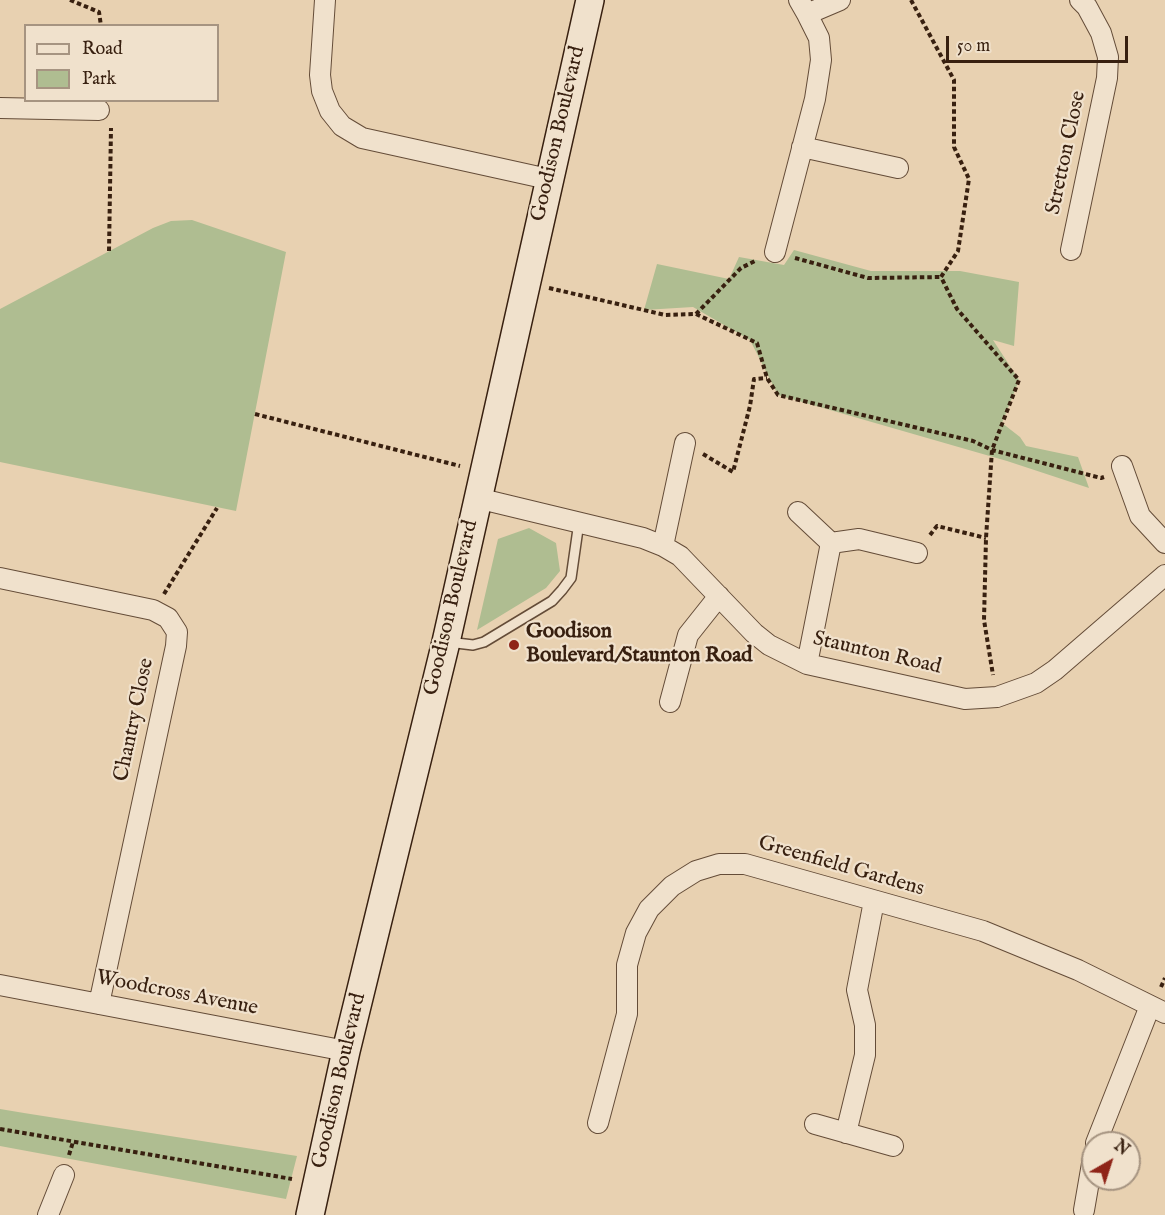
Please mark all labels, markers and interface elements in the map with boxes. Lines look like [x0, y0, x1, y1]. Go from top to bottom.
legend [24, 24, 219, 102]
scale bar [949, 24, 1130, 62]
text: 50 m [957, 35, 990, 58]
text: Road [82, 38, 123, 61]
street label: Goodison Boulevard [527, 44, 591, 224]
text: Park [82, 68, 116, 91]
street label: Stretton Close [1042, 89, 1092, 217]
street label: Goodison Boulevard [420, 518, 484, 698]
place label: Goodison Boulevard/Staunton Road [526, 620, 752, 670]
street label: Staunton Road [810, 627, 944, 681]
marker: Goodison Boulevard/Staunton Road [507, 638, 521, 652]
street label: Chantry Close [110, 656, 160, 784]
street label: Greenfield Gardens [755, 831, 927, 903]
street label: Woodcross Avenue [94, 966, 260, 1022]
street label: Goodison Boulevard [308, 991, 372, 1171]
north arrow [1081, 1131, 1141, 1191]
text: N [1109, 1136, 1133, 1161]

